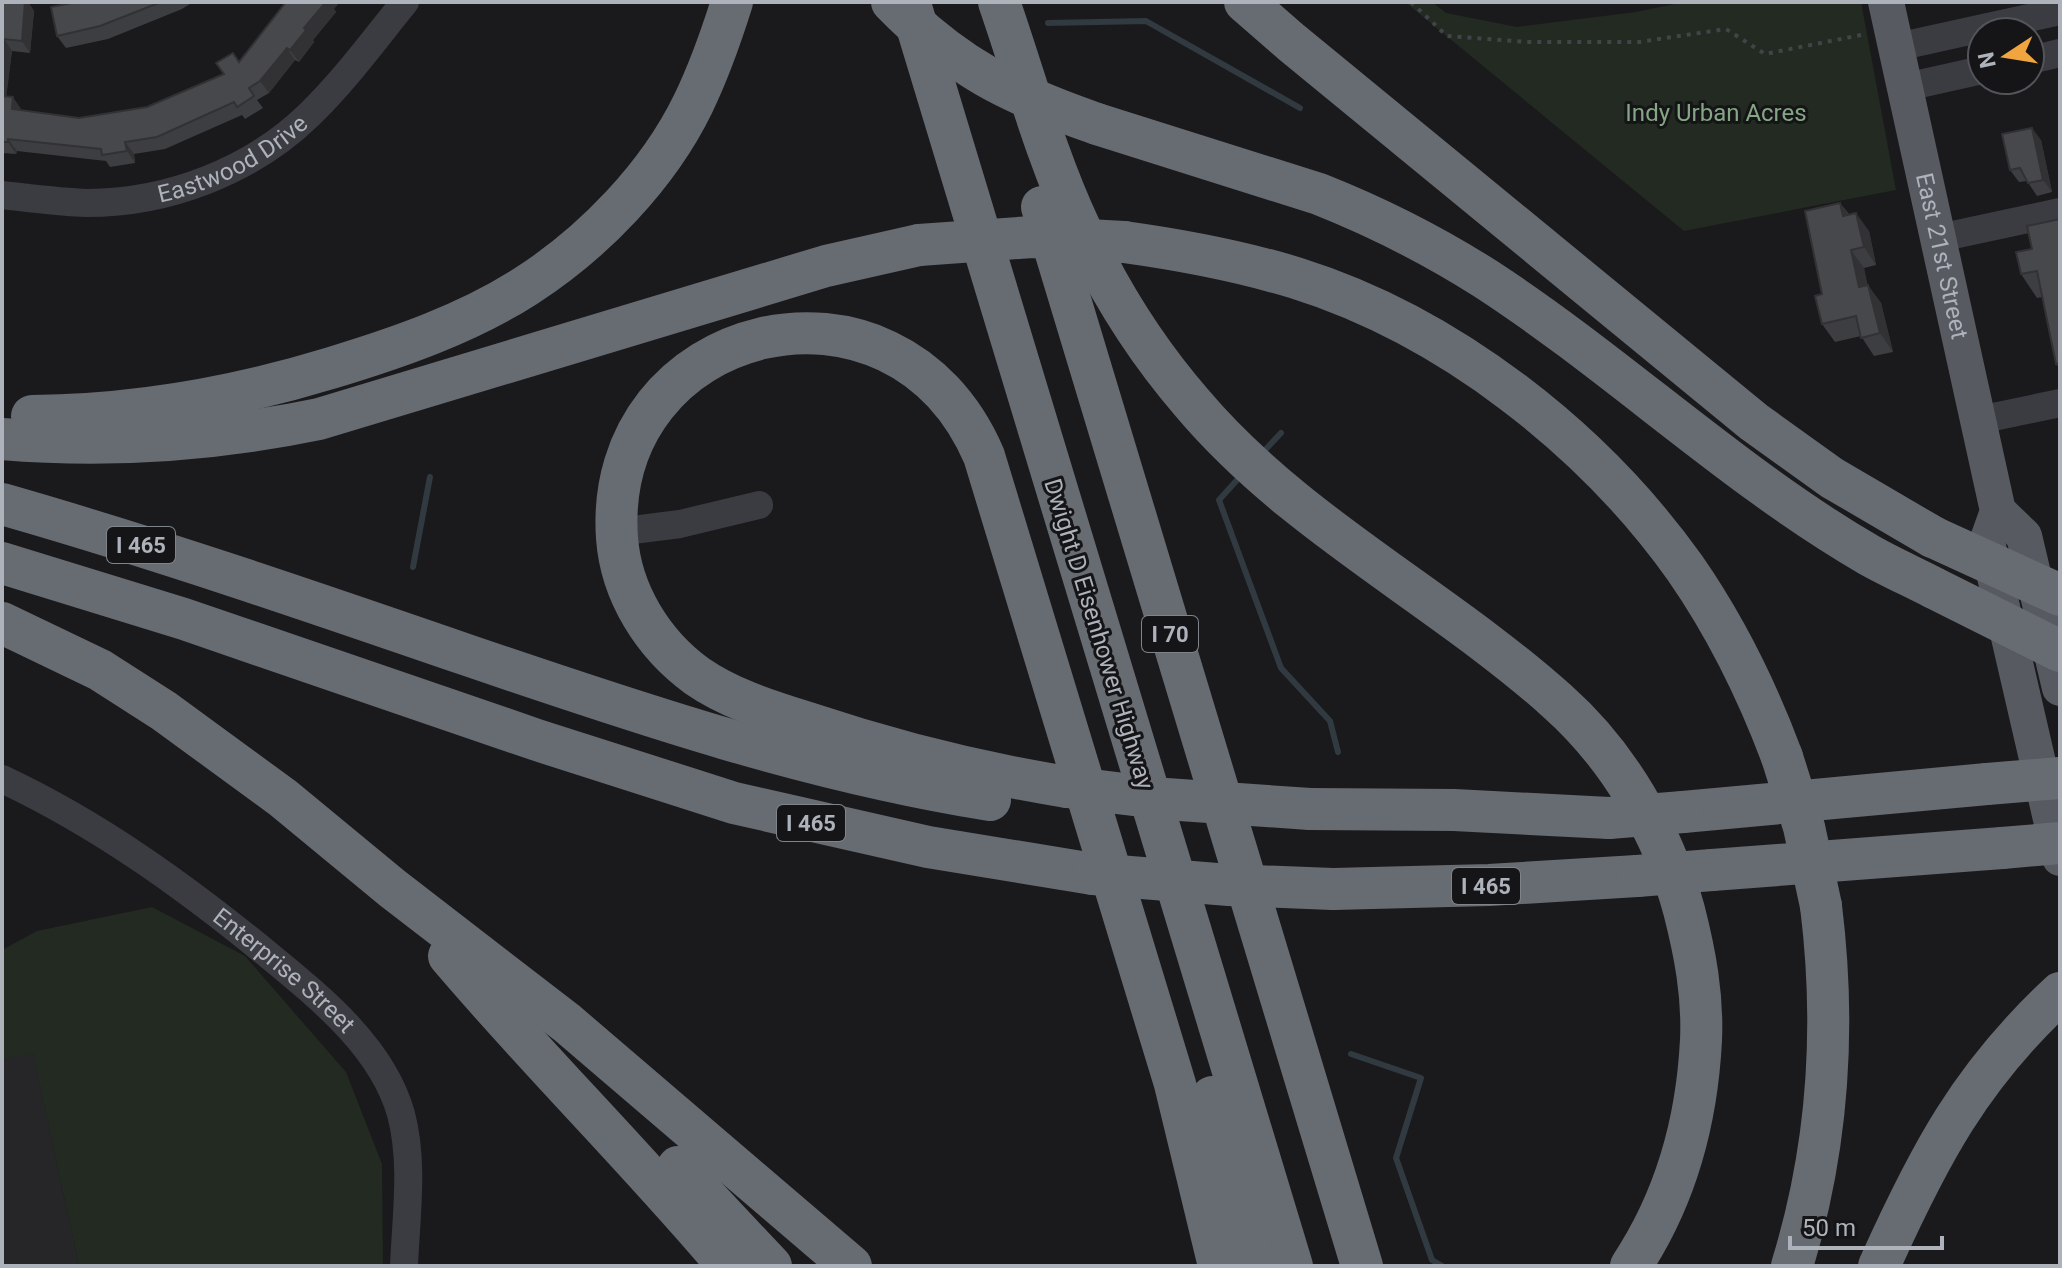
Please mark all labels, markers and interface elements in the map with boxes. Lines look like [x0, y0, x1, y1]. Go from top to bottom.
north arrow [1966, 16, 2046, 96]
text: N [1973, 50, 2001, 70]
park label: Indy Urban Acres [1625, 99, 1807, 127]
street label: Eastwood Drive [155, 109, 313, 209]
street label: East 21st Street [1910, 170, 1974, 342]
street label: Dwight D Eisenhower Highway [1038, 475, 1160, 793]
road number: I 465 [107, 527, 175, 563]
road number: I 70 [1142, 616, 1198, 652]
road number: I 465 [777, 805, 845, 841]
road number: I 465 [1452, 868, 1520, 904]
street label: Enterprise Street [207, 902, 361, 1039]
scale bar [1790, 1200, 1942, 1250]
text: 50 m [1802, 1214, 1856, 1242]

